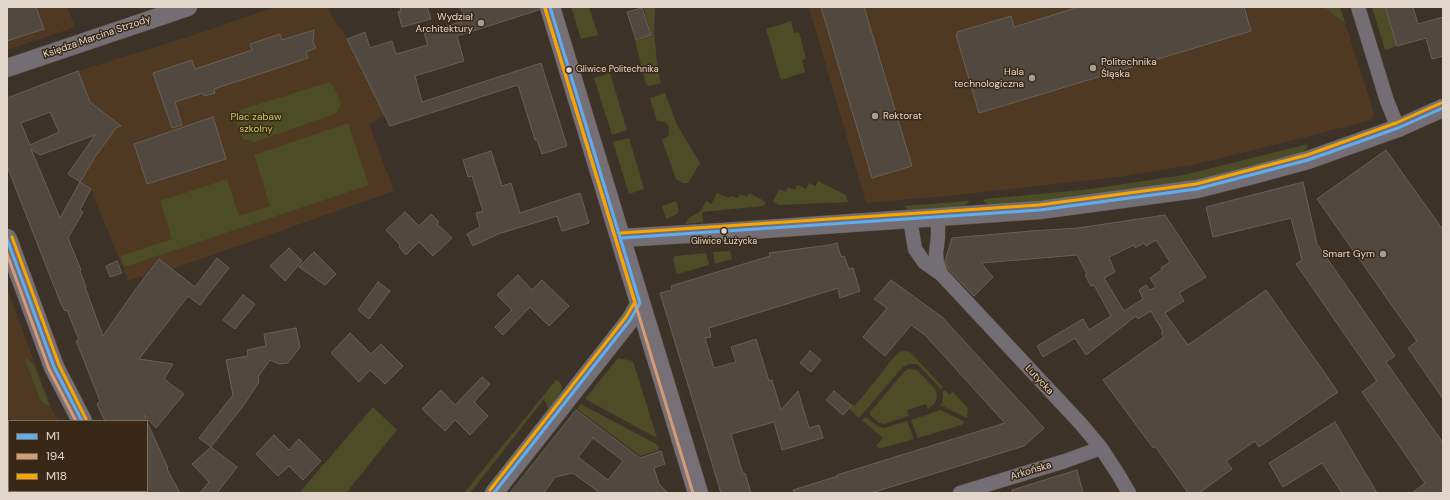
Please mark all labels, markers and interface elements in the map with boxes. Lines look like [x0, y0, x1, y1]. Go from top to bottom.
place label: Wydział Architektury [416, 11, 473, 34]
street label: Księdza Marcina Strzody [42, 13, 152, 61]
marker: Wydział Architektury [476, 18, 486, 28]
place label: Politechnika Śląska [1101, 56, 1157, 80]
marker: Politechnika Śląska [1088, 63, 1098, 73]
marker: Gliwice Politechnika [564, 65, 574, 75]
place label: Gliwice Politechnika [576, 65, 659, 75]
place label: Hala technologiczna [954, 66, 1024, 90]
marker: Hala technologiczna [1027, 73, 1037, 83]
place label: Rektorat [883, 110, 922, 122]
park label: Plac zabaw szkolny [230, 111, 282, 134]
marker: Rektorat [870, 111, 880, 121]
marker: Gliwice Łużycka [719, 226, 729, 236]
place label: Gliwice Łużycka [691, 237, 757, 247]
place label: Smart Gym [1323, 248, 1375, 260]
marker: Smart Gym [1378, 249, 1388, 259]
street label: Lutycka [1022, 363, 1056, 397]
legend [8, 420, 148, 492]
text: M1 [46, 428, 60, 444]
text: 194 [46, 448, 65, 464]
street label: Arkońska [1009, 459, 1053, 483]
text: M18 [46, 468, 67, 484]

